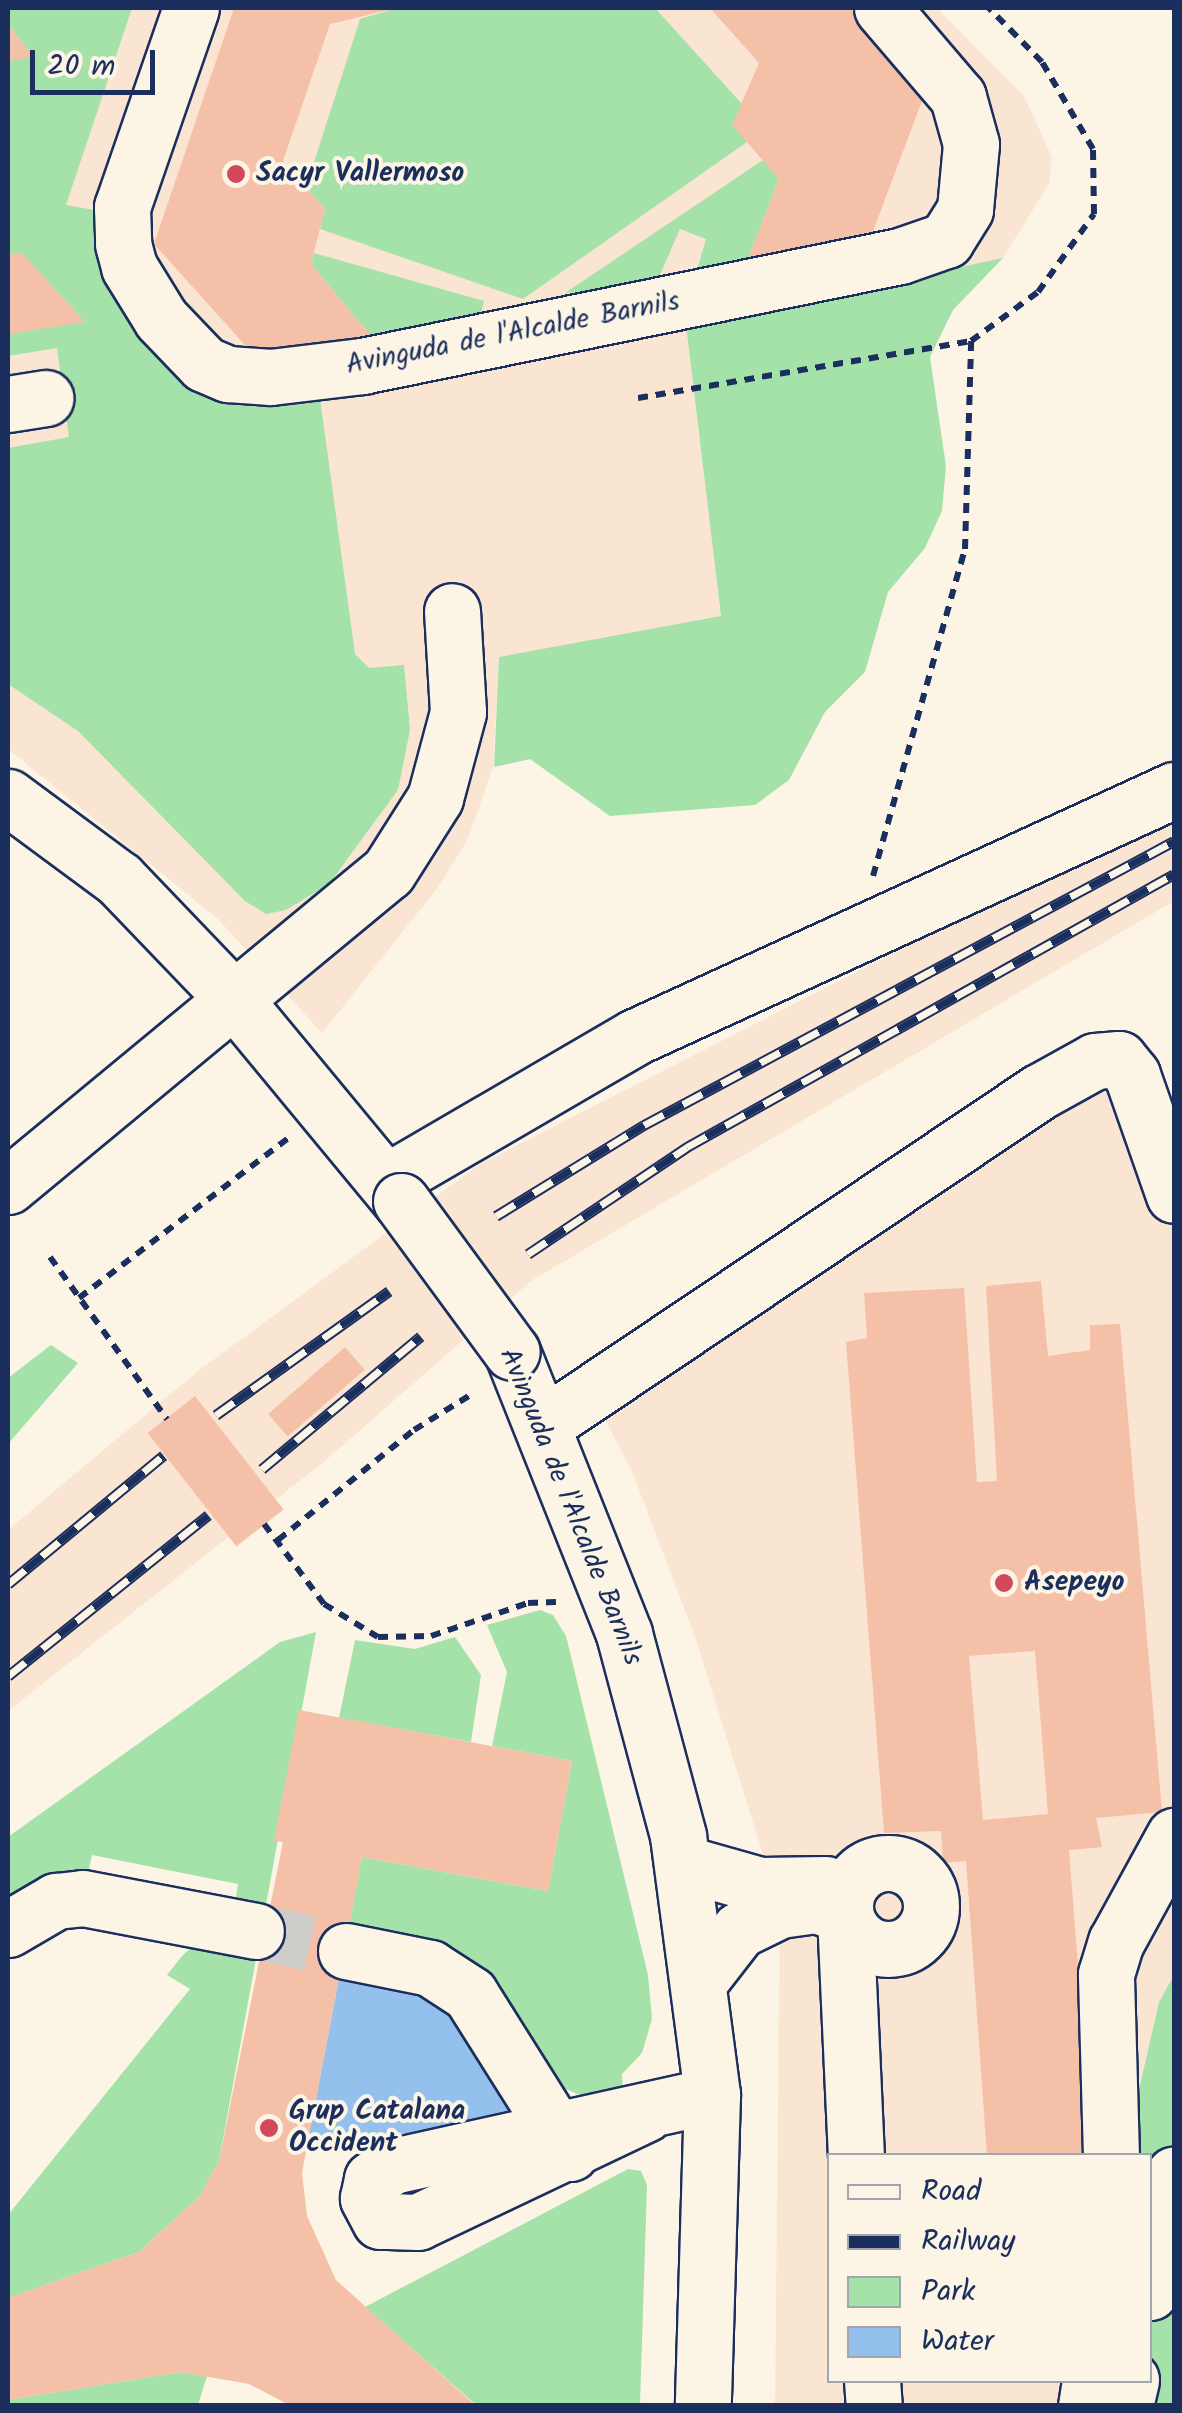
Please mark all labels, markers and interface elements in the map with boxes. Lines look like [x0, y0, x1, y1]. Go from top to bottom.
scale bar [35, 30, 160, 92]
text: 20 m [47, 43, 115, 91]
place label: Sacyr Vallermoso [256, 157, 464, 191]
marker: Sacyr Vallermoso [225, 163, 247, 185]
street label: Avinguda de l'Alcalde Barnils [343, 285, 683, 383]
street label: Avinguda de l'Alcalde Barnils [491, 1344, 649, 1670]
place label: Asepeyo [1024, 1566, 1124, 1600]
marker: Asepeyo [993, 1572, 1015, 1594]
place label: Grup Catalana Occident [289, 2095, 465, 2161]
marker: Grup Catalana Occident [258, 2117, 280, 2139]
legend [827, 2153, 1152, 2383]
text: Road [921, 2168, 981, 2216]
text: Railway [921, 2218, 1015, 2266]
text: Park [921, 2268, 975, 2316]
text: Water [921, 2318, 994, 2366]

